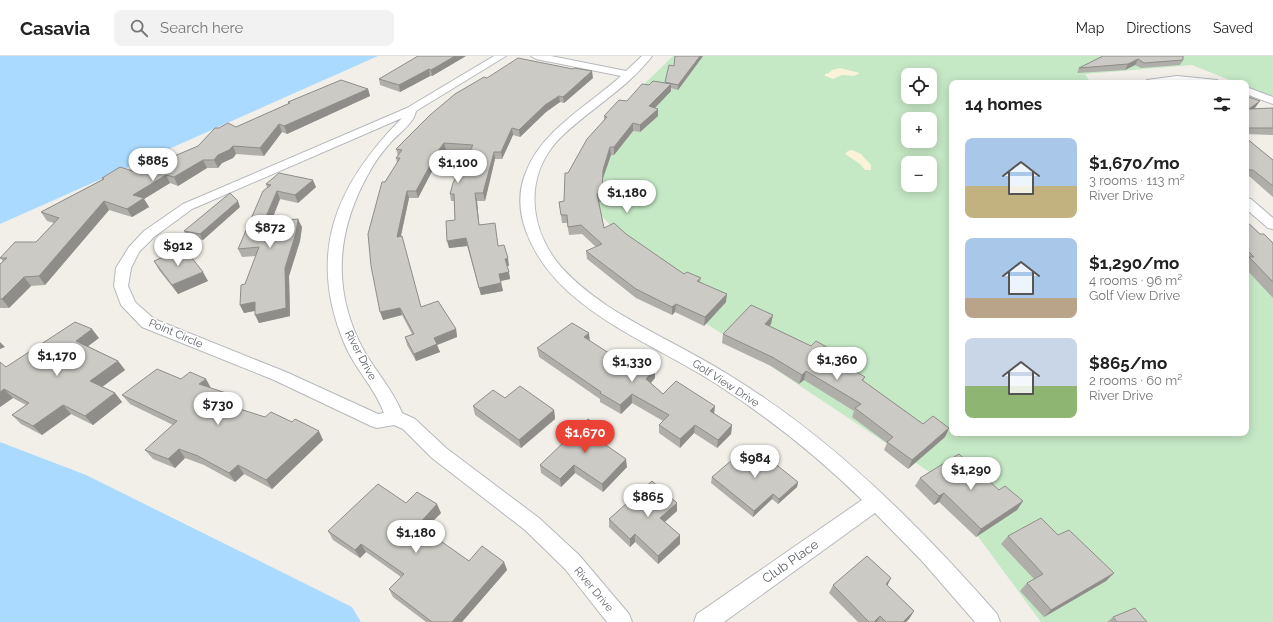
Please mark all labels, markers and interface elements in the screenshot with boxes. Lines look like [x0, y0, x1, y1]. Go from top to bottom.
search box [114, 10, 394, 46]
text: Casavia [20, 17, 90, 39]
icon: search [128, 17, 150, 39]
text: Search here [160, 19, 243, 37]
text: Map [1076, 20, 1104, 36]
text: Directions [1126, 20, 1191, 36]
text: Saved [1213, 20, 1253, 36]
map controls [901, 68, 937, 192]
button: locate [901, 68, 937, 104]
icon: filters [1211, 93, 1233, 115]
text: 14 homes [965, 94, 1042, 114]
button: + [901, 112, 937, 148]
pin: $885 [129, 148, 177, 182]
pin: $1,100 [425, 150, 491, 184]
text: $885 [137, 153, 169, 168]
text: $1,670/mo [1089, 153, 1180, 173]
icon: home [997, 154, 1045, 202]
text: $1,100 [438, 155, 478, 170]
button: − [901, 156, 937, 192]
text: 3 rooms · 113 m² [1089, 173, 1185, 188]
pin: $1,180 [594, 180, 660, 214]
text: $1,180 [607, 185, 647, 200]
text: River Drive [1089, 188, 1153, 203]
pin: $872 [246, 215, 294, 249]
text: $872 [255, 220, 285, 235]
pin: $912 [154, 233, 202, 267]
text: $912 [163, 238, 193, 253]
text: $1,290/mo [1089, 253, 1179, 273]
icon: home [997, 254, 1045, 302]
text: 4 rooms · 96 m² [1089, 273, 1182, 288]
text: Golf View Drive [1089, 288, 1180, 303]
street label: Point Circle [147, 316, 205, 351]
street label: River Drive [342, 328, 379, 383]
pin: $1,170 [24, 343, 90, 377]
pin: $1,360 [804, 347, 870, 381]
text: $1,170 [37, 348, 77, 363]
pin: $1,330 [599, 349, 665, 383]
text: $1,360 [817, 352, 857, 367]
text: $865/mo [1089, 353, 1167, 373]
text: $1,330 [612, 354, 652, 369]
icon: home [997, 354, 1045, 402]
street label: Golf View Drive [690, 357, 762, 410]
text: 2 rooms · 60 m² [1089, 373, 1182, 388]
text: River Drive [1089, 388, 1153, 403]
pin: $730 [194, 392, 242, 426]
text: $730 [203, 397, 233, 412]
pin: $1,670 [552, 420, 618, 454]
text: $1,670 [565, 425, 605, 440]
pin: $984 [731, 445, 779, 479]
text: $984 [739, 450, 771, 465]
pin: $1,290 [938, 457, 1004, 491]
text: $1,290 [951, 462, 991, 477]
pin: $865 [624, 484, 672, 518]
text: $865 [632, 489, 664, 504]
pin: $1,180 [383, 520, 449, 554]
text: $1,180 [396, 525, 436, 540]
street label: Club Place [759, 536, 821, 586]
street label: River Drive [571, 564, 616, 615]

